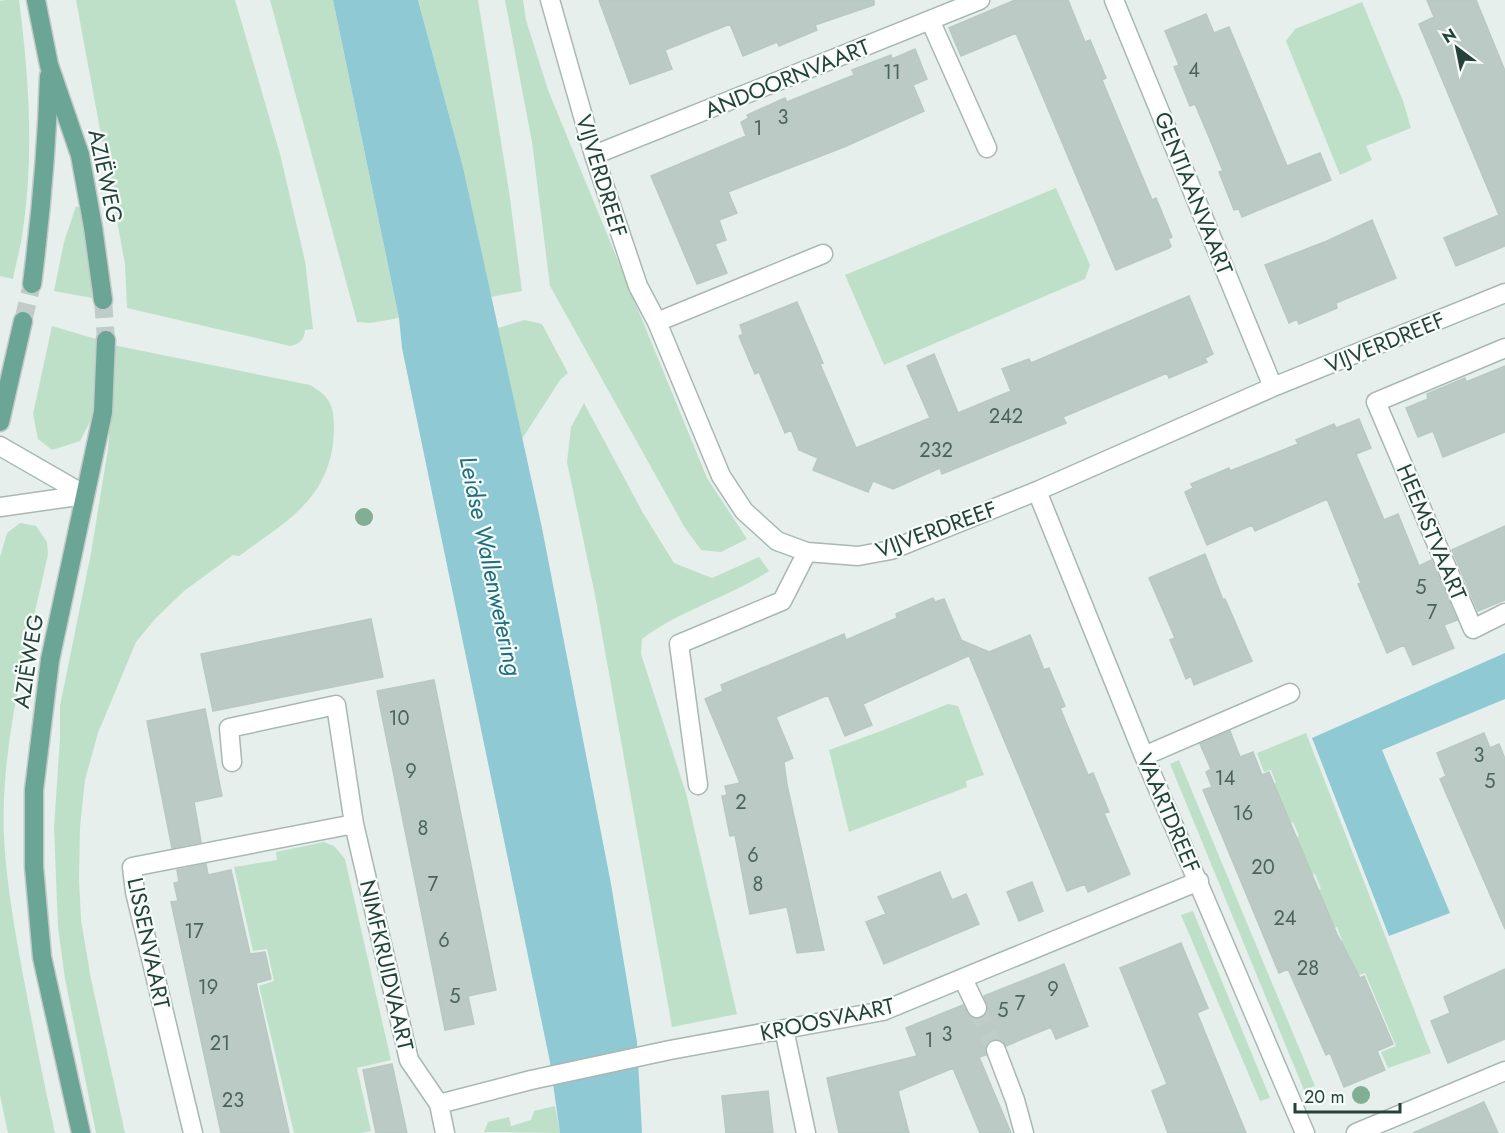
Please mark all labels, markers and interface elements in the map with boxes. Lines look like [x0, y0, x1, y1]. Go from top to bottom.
north arrow [1427, 18, 1487, 78]
text: N [1438, 23, 1461, 49]
street label: ANDOORNVAART [700, 30, 875, 126]
house number: 4 [1188, 56, 1200, 85]
house number: 11 [883, 58, 901, 87]
house number: 3 [778, 103, 789, 132]
street label: GENTIAANVAART [1147, 107, 1242, 280]
street label: VIJVERDREEF [568, 111, 636, 241]
house number: 1 [754, 114, 763, 143]
street label: AZIËWEG [80, 126, 132, 226]
street label: VIJVERDREEF [1320, 303, 1450, 381]
house number: 242 [989, 402, 1023, 431]
house number: 232 [919, 436, 953, 465]
water label: Leidse Wallenwetering [451, 453, 531, 679]
street label: HEEMSTVAART [1389, 459, 1475, 606]
street label: VIJVERDREEF [871, 492, 1001, 566]
house number: 5 [1415, 573, 1427, 602]
house number: 7 [1427, 598, 1438, 627]
street label: AZIËWEG [5, 612, 51, 710]
house number: 10 [389, 704, 410, 733]
house number: 3 [1474, 741, 1485, 770]
street label: VAARTDREEF [1129, 748, 1209, 878]
house number: 9 [405, 757, 417, 786]
house number: 14 [1215, 764, 1236, 793]
house number: 5 [1484, 767, 1496, 796]
house number: 2 [735, 788, 747, 817]
house number: 16 [1233, 799, 1253, 828]
house number: 8 [418, 814, 428, 843]
house number: 6 [747, 841, 759, 870]
house number: 20 [1251, 853, 1275, 882]
house number: 7 [428, 870, 439, 899]
house number: 8 [753, 870, 763, 899]
street label: LISSENVAART [120, 875, 179, 1012]
street label: NIMFKRUIDVAART [352, 877, 422, 1054]
house number: 24 [1273, 904, 1297, 933]
house number: 17 [184, 917, 204, 946]
house number: 6 [438, 926, 450, 955]
house number: 28 [1297, 954, 1319, 983]
house number: 19 [198, 973, 218, 1002]
house number: 9 [1047, 975, 1059, 1004]
house number: 5 [449, 982, 461, 1011]
street label: KROOSVAART [757, 989, 898, 1049]
house number: 7 [1015, 989, 1026, 1018]
house number: 5 [997, 996, 1009, 1025]
house number: 3 [942, 1020, 953, 1049]
house number: 1 [925, 1026, 934, 1055]
house number: 21 [210, 1029, 230, 1058]
scale bar [1295, 1076, 1400, 1114]
text: 20 m [1304, 1084, 1344, 1110]
house number: 23 [222, 1086, 244, 1115]

